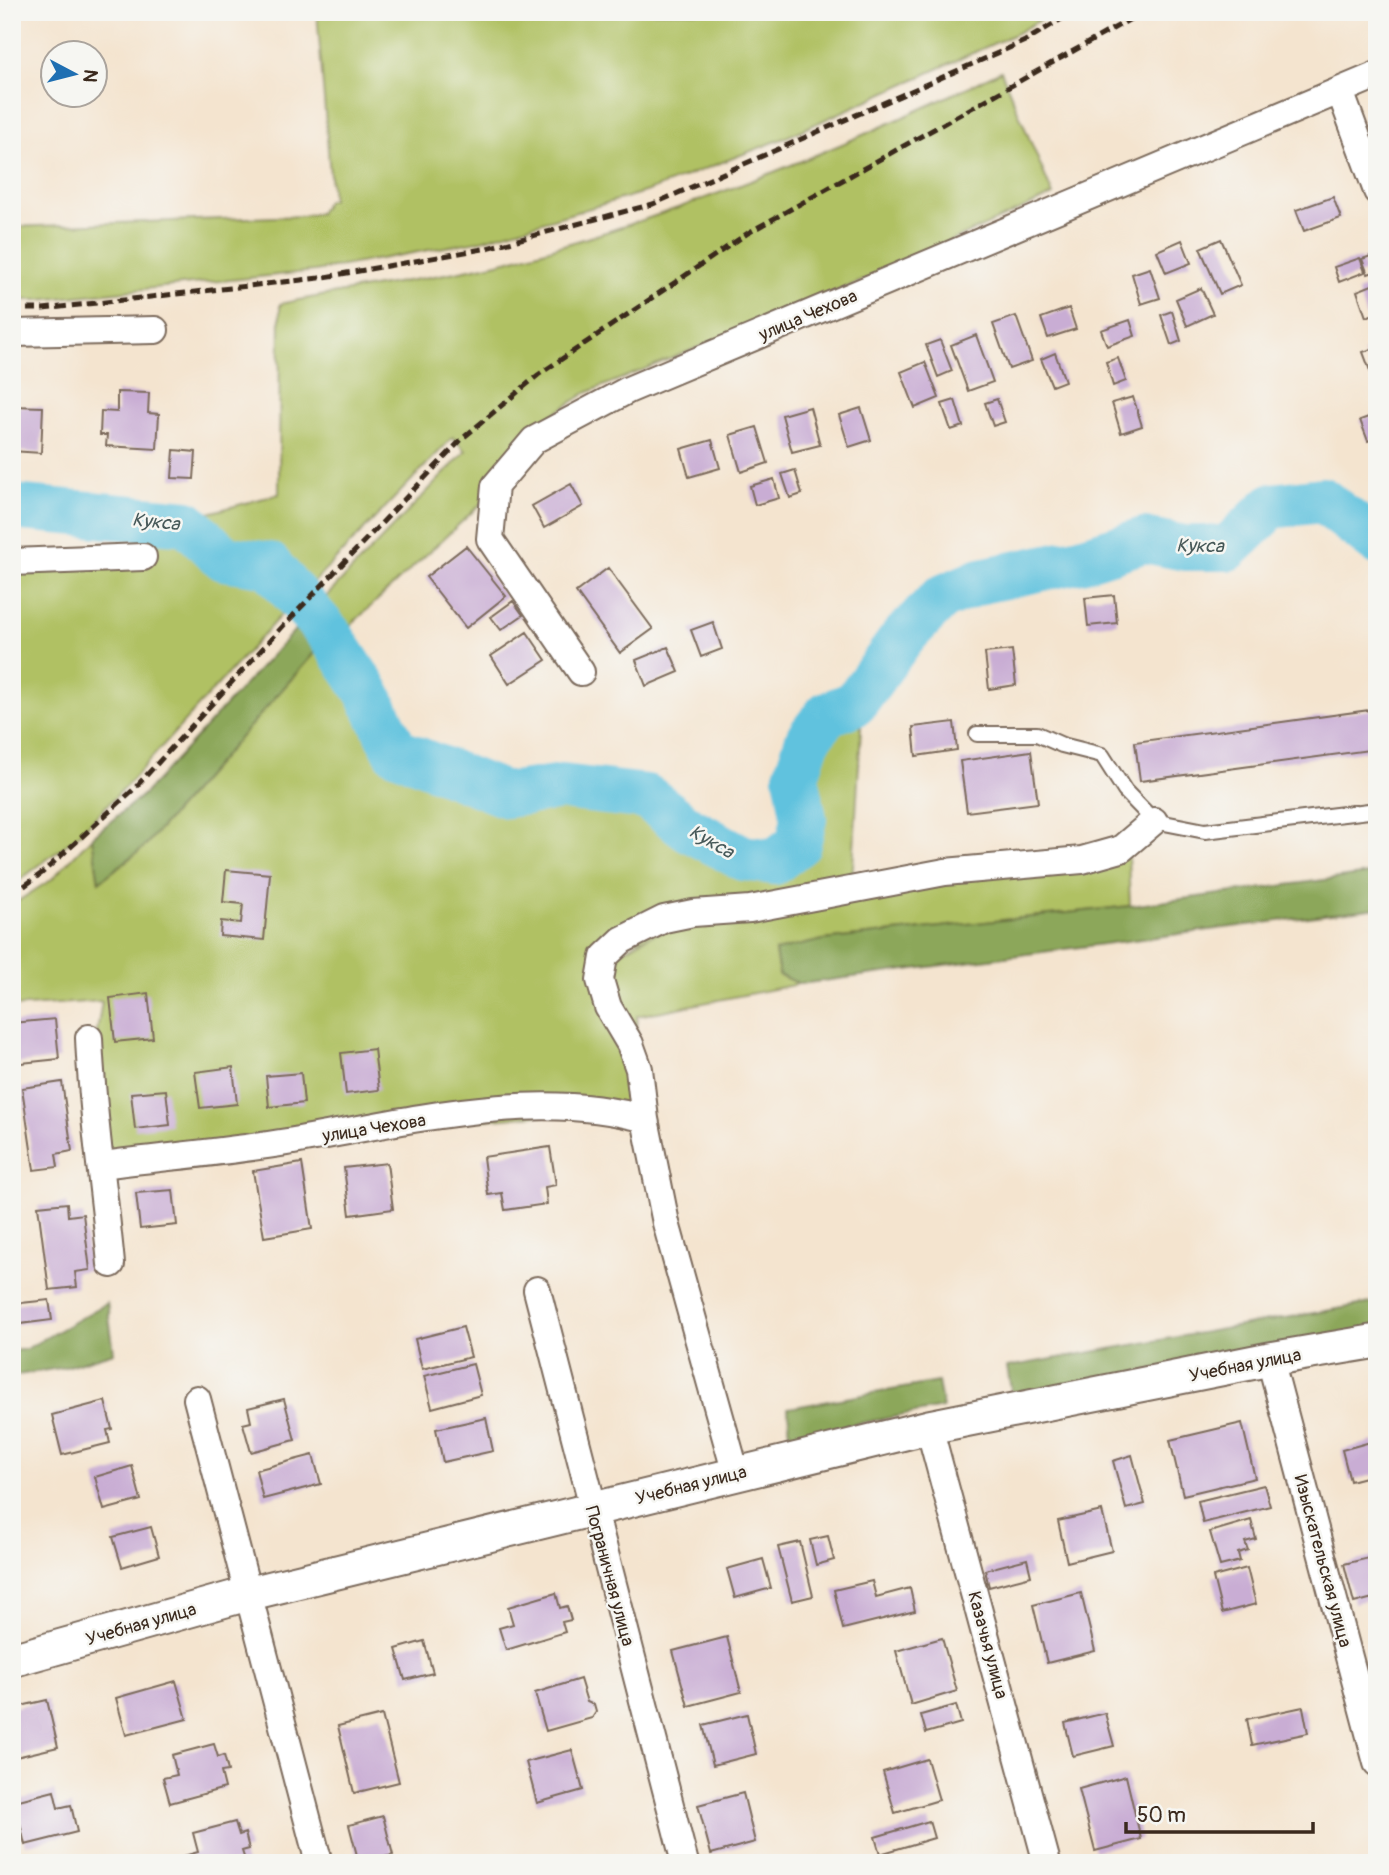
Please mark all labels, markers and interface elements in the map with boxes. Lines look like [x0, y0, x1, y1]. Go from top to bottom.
north arrow [38, 38, 108, 108]
text: N [77, 68, 103, 84]
street label: улица Чехова [755, 284, 861, 347]
water label: Кукса [131, 508, 182, 537]
water label: Кукса [1176, 534, 1225, 558]
water label: Кукса [685, 820, 739, 865]
street label: улица Чехова [320, 1109, 427, 1148]
street label: Учебная улица [1187, 1343, 1303, 1388]
street label: Учебная улица [633, 1461, 749, 1510]
street label: Изыскательская улица [1288, 1472, 1357, 1650]
street label: Пограничная улица [580, 1504, 639, 1649]
street label: Казачья улица [962, 1589, 1013, 1701]
street label: Учебная улица [83, 1598, 199, 1651]
scale bar [1126, 1791, 1314, 1835]
text: 50 m [1137, 1802, 1186, 1829]

